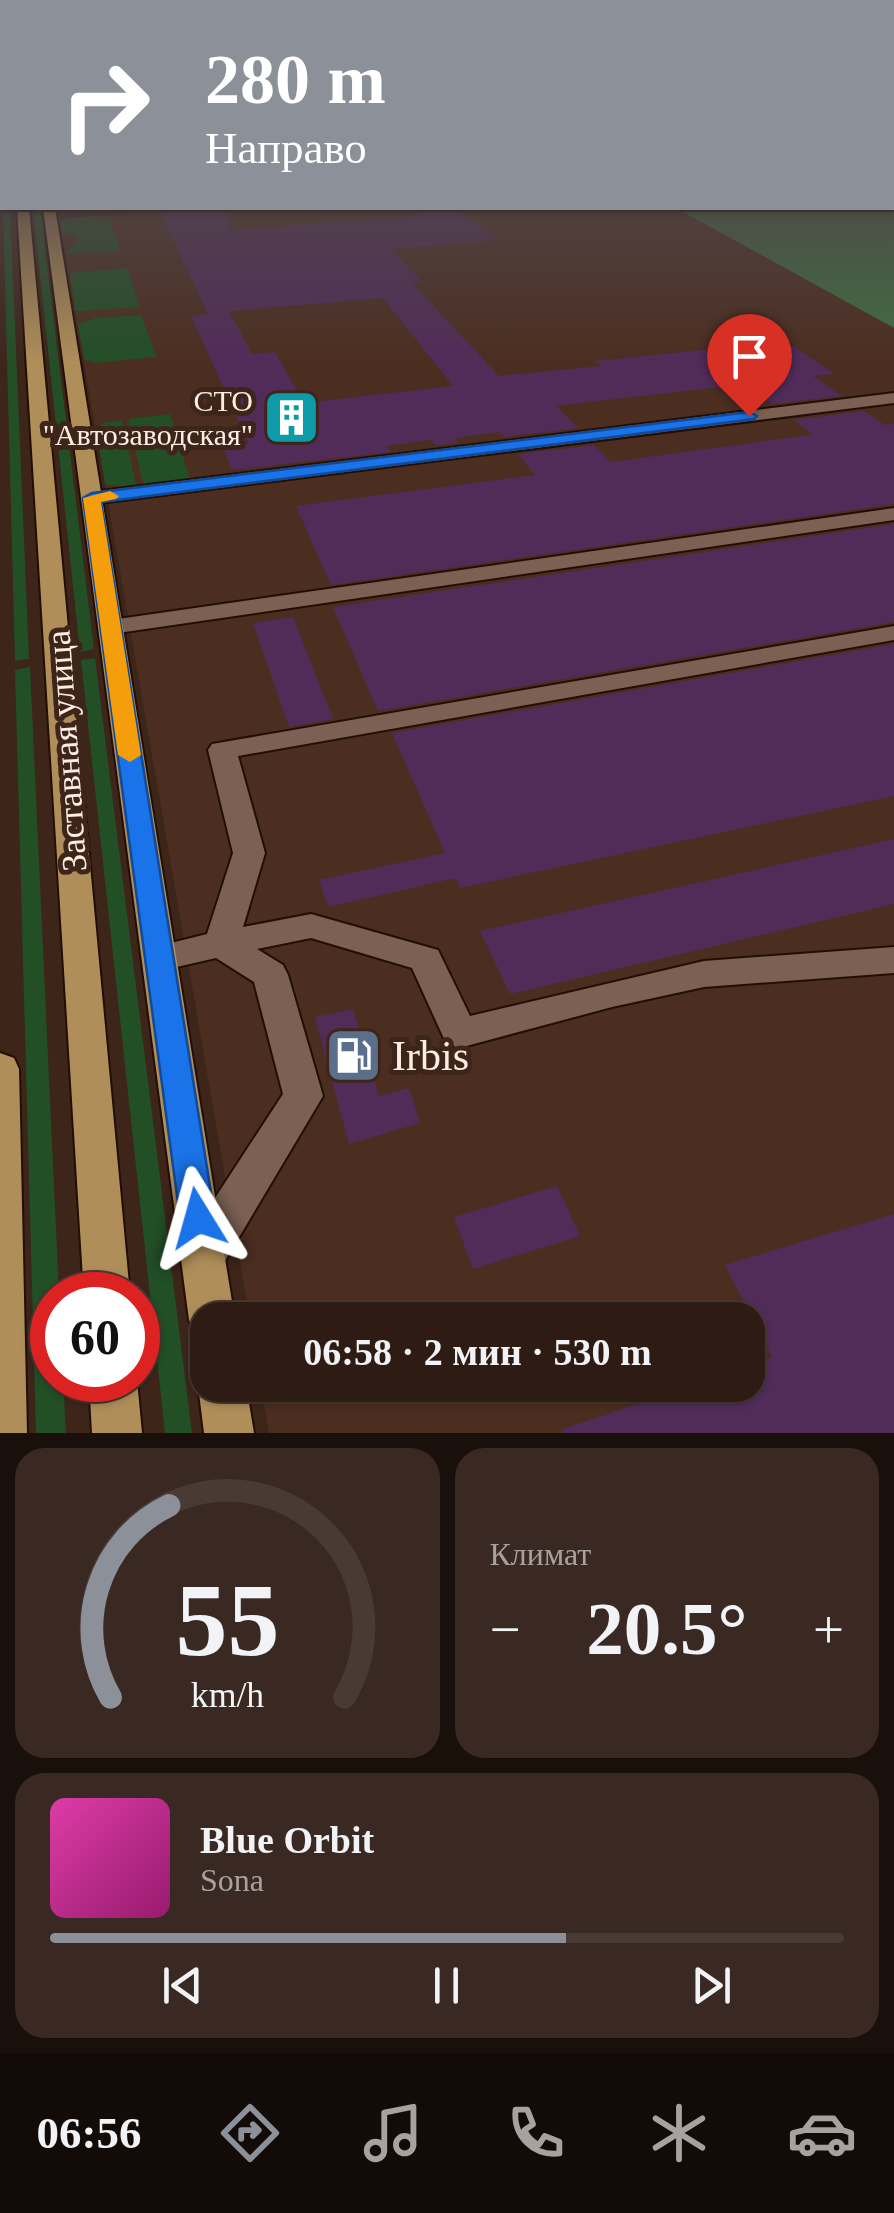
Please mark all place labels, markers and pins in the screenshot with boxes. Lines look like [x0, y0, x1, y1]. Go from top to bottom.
pin [707, 314, 792, 417]
place label: СТО "Автозаводская" [43, 384, 253, 451]
building icon: СТО "Автозаводская" [262, 388, 322, 448]
fuel station icon: Irbis [323, 1025, 383, 1085]
place label: Irbis [392, 1033, 469, 1079]

